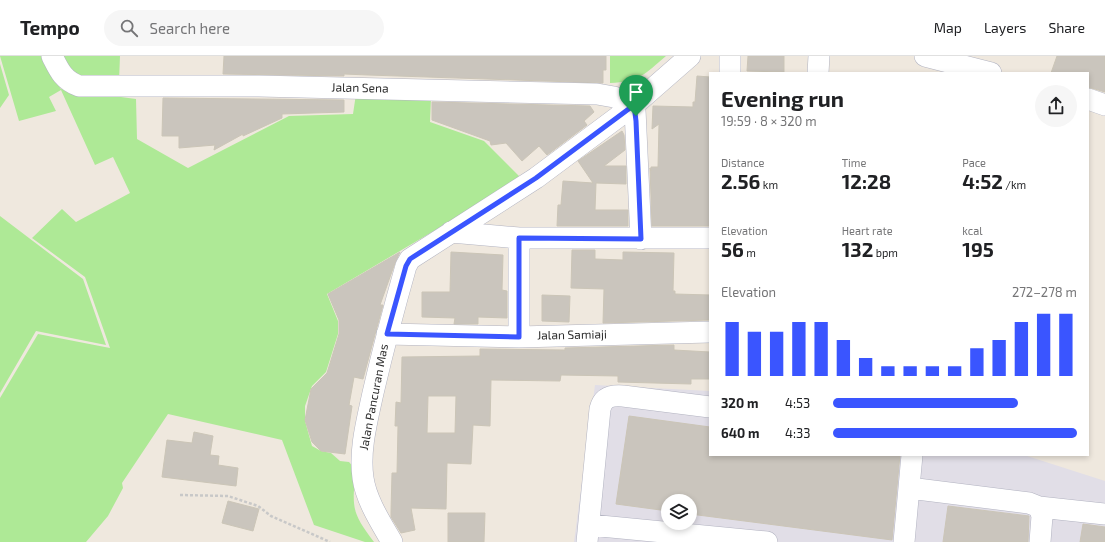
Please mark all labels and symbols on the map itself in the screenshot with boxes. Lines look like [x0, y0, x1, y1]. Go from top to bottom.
pin [619, 75, 653, 116]
street label: Jalan Sena [331, 80, 389, 94]
street label: Jalan Samiaji [537, 326, 607, 343]
street label: Jalan Pancuran Mas [356, 342, 390, 451]

